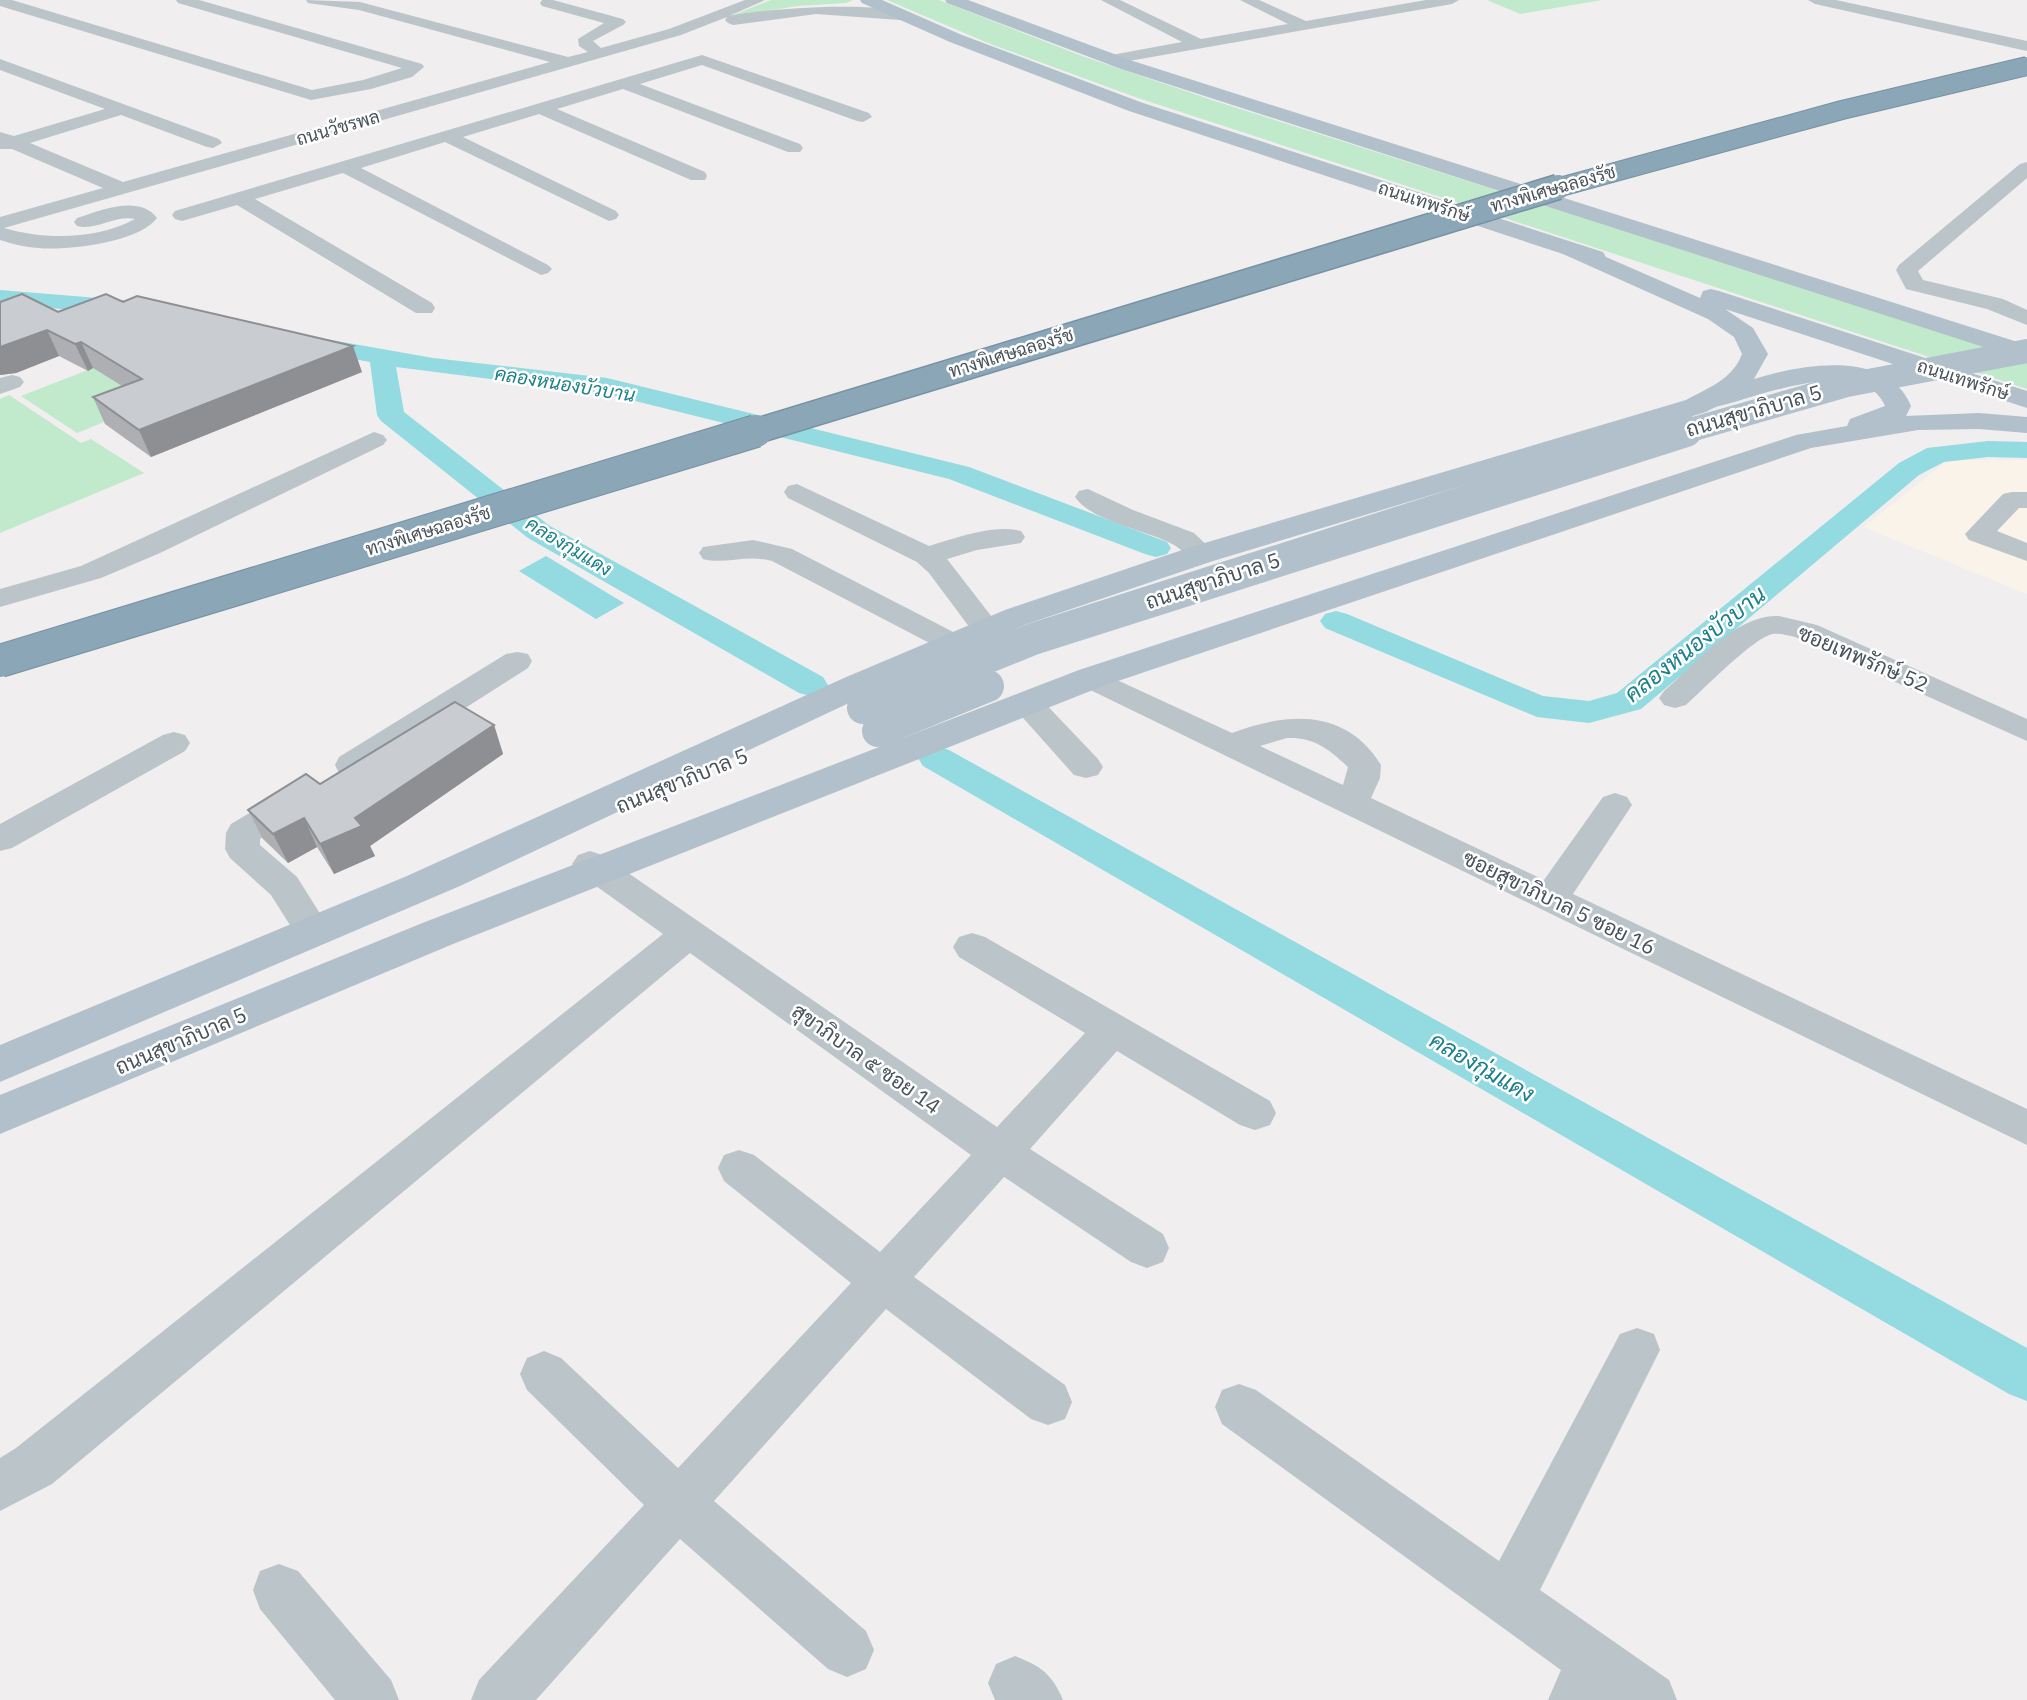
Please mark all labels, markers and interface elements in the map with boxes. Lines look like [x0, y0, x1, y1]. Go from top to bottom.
street label: ถนนวัชรพล [294, 105, 382, 150]
street label: ทางพิเศษฉลองรัช [1488, 160, 1618, 217]
street label: ถนนเทพรักษ์ [1375, 175, 1474, 227]
street label: ทางพิเศษฉลองรัช [946, 323, 1076, 382]
street label: ถนนเทพรักษ์ [1914, 353, 2013, 405]
water label: คลองหนองบัวบาน [493, 361, 637, 407]
street label: ถนนสุขาภิบาล 5 [1682, 377, 1825, 444]
street label: ทางพิเศษฉลองรัช [363, 501, 493, 560]
water label: คลองกุ่มแดง [521, 511, 617, 582]
street label: ถนนสุขาภิบาล 5 [1142, 545, 1284, 616]
water label: คลองหนองบัวบาน [1618, 578, 1772, 708]
street label: ซอยเทพรักษ์ 52 [1794, 618, 1933, 698]
street label: ถนนสุขาภิบาล 5 [611, 741, 752, 820]
street label: ซอยสุขาภิบาล 5 ซอย 16 [1458, 843, 1660, 962]
street label: สุขาภิบาล ๕ ซอย 14 [786, 996, 946, 1121]
street label: ถนนสุขาภิบาล 5 [111, 1000, 251, 1081]
water label: คลองกุ่มแดง [1424, 1024, 1540, 1110]

